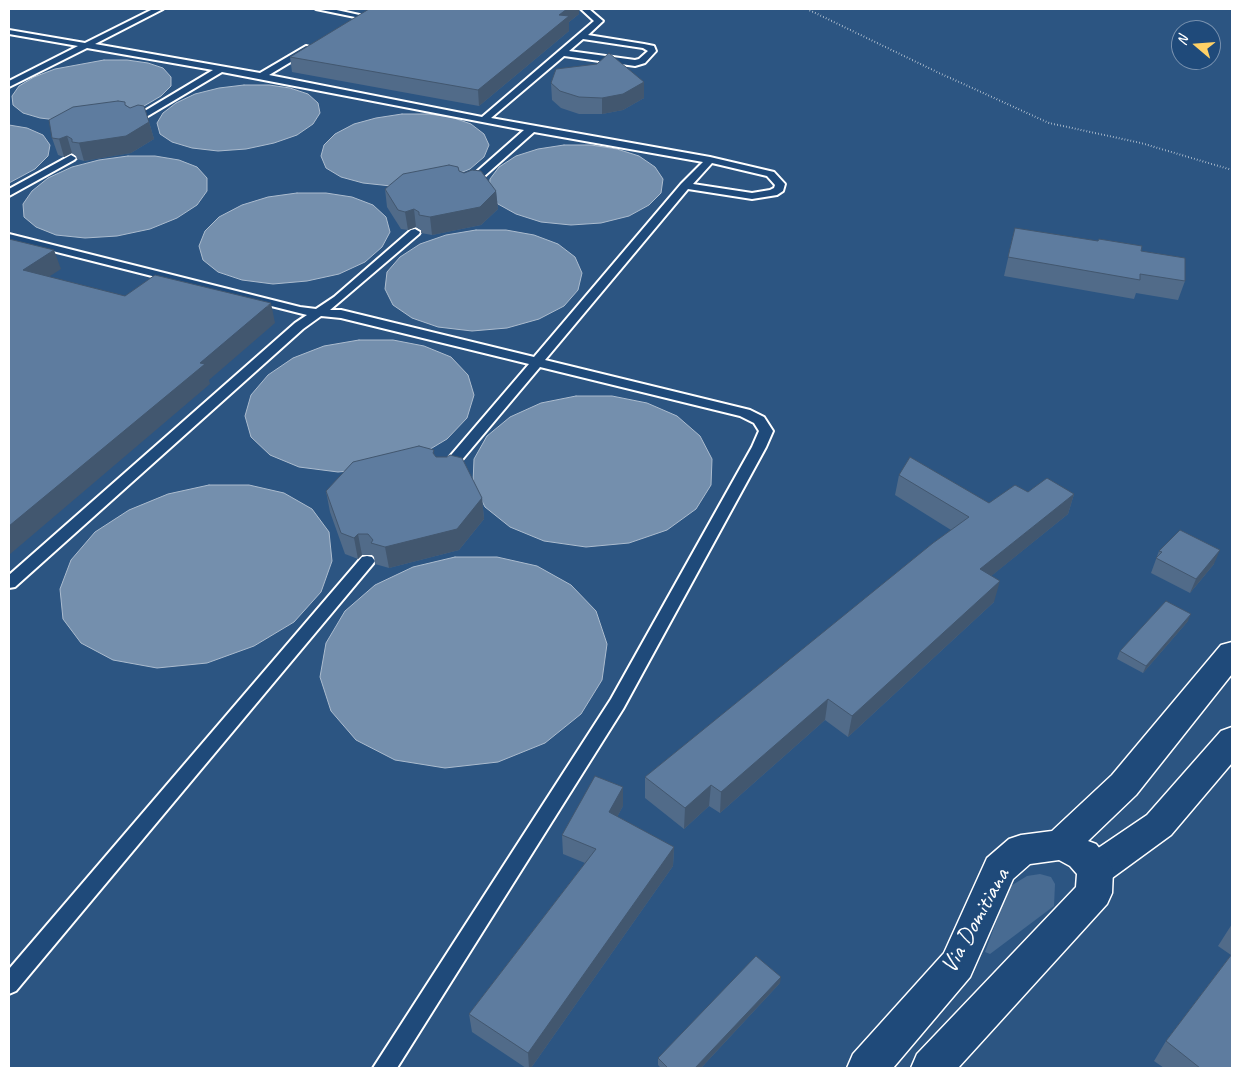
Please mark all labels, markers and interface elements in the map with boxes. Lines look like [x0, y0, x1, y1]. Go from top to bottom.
north arrow [1171, 20, 1221, 70]
text: N [1173, 34, 1192, 47]
street label: Via Domitiana [935, 863, 1017, 979]

